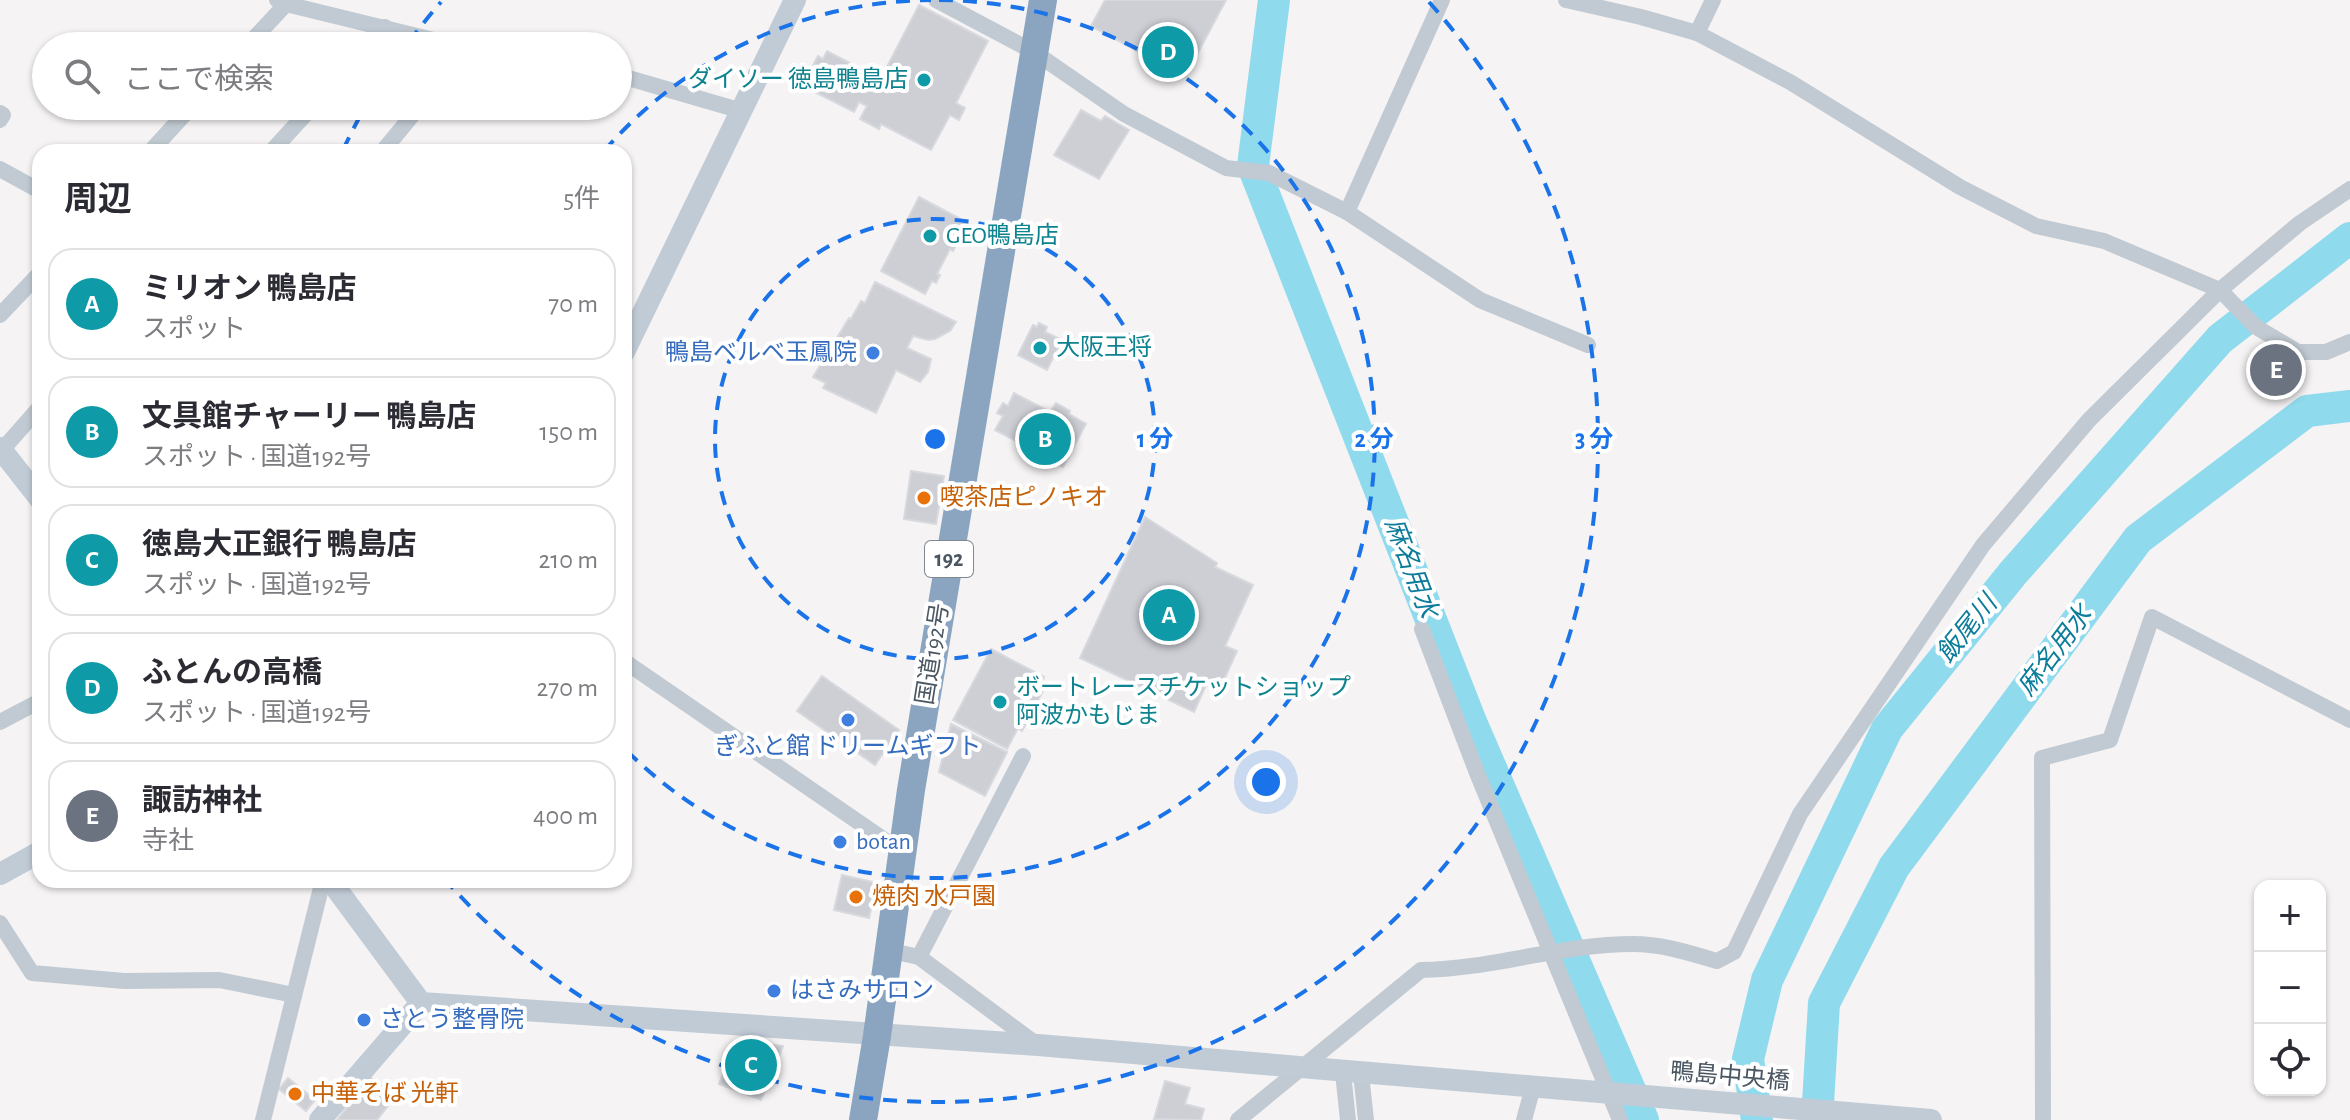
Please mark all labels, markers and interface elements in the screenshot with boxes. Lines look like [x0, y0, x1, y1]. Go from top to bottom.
pin: D [1142, 22, 1194, 82]
search box [32, 32, 632, 120]
icon: search [60, 54, 104, 98]
text: ここで検索 [124, 65, 274, 95]
place label: ダイソー 徳島鴨島店 [688, 66, 908, 92]
marker: ダイソー 徳島鴨島店 [915, 71, 933, 89]
text: 周辺 [64, 183, 132, 217]
text: 5件 [563, 186, 600, 212]
place label: GEO鴨島店 [946, 222, 1059, 248]
marker: GEO鴨島店 [921, 227, 939, 245]
text: ミリオン 鴨島店 [142, 274, 357, 304]
text: A [84, 291, 100, 317]
text: 70 m [548, 291, 598, 317]
text: スポット [142, 316, 246, 342]
place label: 大阪王将 [1056, 334, 1152, 360]
place label: 鴨島ベルベ玉鳳院 [665, 339, 857, 365]
marker: 大阪王将 [1031, 339, 1049, 357]
pin: E [2250, 340, 2302, 400]
marker: 鴨島ベルベ玉鳳院 [864, 344, 882, 362]
text: 文具館チャーリー 鴨島店 [142, 402, 476, 432]
pin: B [1019, 409, 1071, 469]
text: B [84, 419, 100, 445]
text: 150 m [539, 419, 598, 445]
centre of rings [921, 425, 949, 453]
text: 1 分 [1137, 426, 1173, 452]
text: 2 分 [1355, 426, 1393, 452]
text: 3 分 [1575, 426, 1613, 452]
text: スポット · 国道192号 [142, 444, 372, 470]
place label: 喫茶店ピノキオ [940, 484, 1108, 510]
marker: 喫茶店ピノキオ [915, 489, 933, 507]
water label: 麻名用水 [1380, 514, 1444, 624]
text: 徳島大正銀行 鴨島店 [142, 530, 417, 560]
road number: 192 [925, 541, 973, 577]
text: C [85, 547, 99, 573]
text: 210 m [538, 547, 598, 573]
text: スポット · 国道192号 [142, 572, 372, 598]
pin: A [1143, 585, 1195, 645]
water label: 飯尾川 [1932, 588, 2004, 667]
water label: 麻名用水 [2013, 599, 2098, 700]
street label: 国道192号 [911, 601, 953, 706]
text: ふとんの高橋 [142, 658, 322, 688]
text: D [83, 675, 101, 701]
text: 270 m [537, 675, 598, 701]
place label: ボートレースチケットショップ 阿波かもじま [1016, 675, 1351, 728]
marker: ボートレースチケットショップ 阿波かもじま [991, 693, 1009, 711]
text: スポット · 国道192号 [142, 700, 372, 726]
marker: ぎふと館 ドリームギフト [839, 711, 857, 729]
place label: ぎふと館 ドリームギフト [714, 733, 982, 759]
your location [1246, 762, 1286, 802]
text: 諏訪神社 [142, 786, 262, 816]
text: E [85, 803, 99, 829]
text: 400 m [533, 803, 598, 829]
text: 寺社 [142, 828, 194, 854]
place label: botan [856, 830, 911, 854]
marker: botan [831, 833, 849, 851]
map controls [2254, 880, 2326, 1096]
button: + [2254, 880, 2326, 952]
place label: 焼肉 水戸園 [872, 883, 996, 909]
marker: 焼肉 水戸園 [847, 888, 865, 906]
button: − [2254, 952, 2326, 1024]
place label: はさみサロン [790, 978, 934, 1003]
marker: はさみサロン [765, 982, 783, 1000]
place label: さとう整骨院 [380, 1007, 524, 1032]
marker: さとう整骨院 [355, 1011, 373, 1029]
button: locate [2254, 1024, 2326, 1096]
pin: C [725, 1035, 777, 1095]
street label: 鴨島中央橋 [1669, 1058, 1791, 1094]
place label: 中華そば 光軒 [311, 1080, 459, 1106]
marker: 中華そば 光軒 [286, 1085, 304, 1103]

